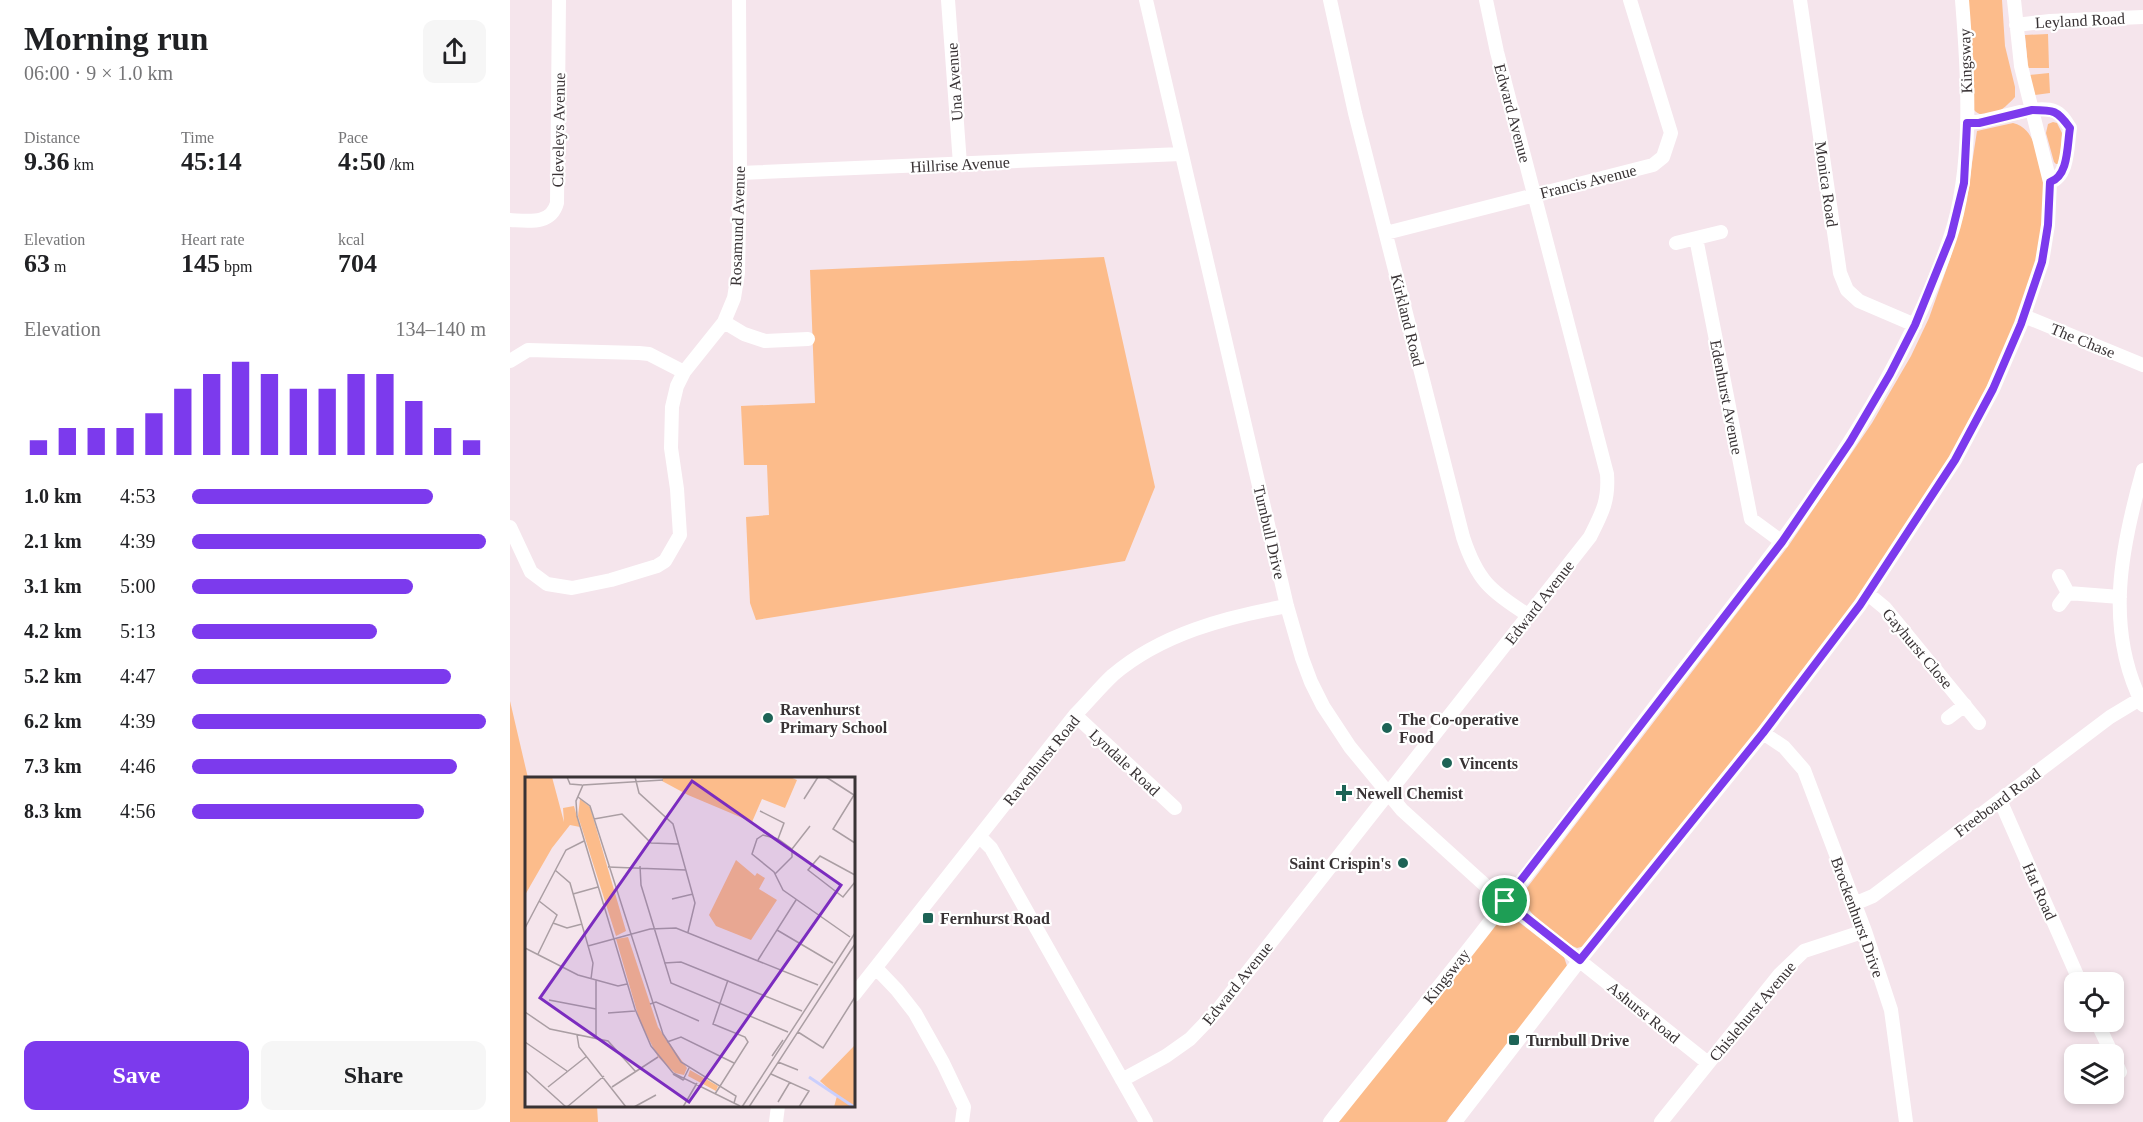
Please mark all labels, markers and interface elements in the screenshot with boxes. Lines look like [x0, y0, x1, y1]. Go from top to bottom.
street label: Leyland Road [2035, 10, 2126, 32]
button: share [423, 20, 486, 83]
text: Morning run [24, 21, 208, 57]
street label: Kingsway [1956, 28, 1976, 94]
street label: Una Avenue [943, 42, 966, 122]
text: 06:00 · 9 × 1.0 km [24, 62, 173, 84]
street label: Edward Avenue [1491, 62, 1534, 164]
street label: Cleveleys Avenue [549, 72, 569, 188]
text: Distance [24, 129, 80, 146]
text: Time [181, 129, 214, 146]
text: Pace [338, 129, 368, 146]
street label: Monica Road [1812, 140, 1841, 228]
text: 9.36 [24, 147, 70, 176]
text: 45:14 [181, 147, 242, 176]
text: 4:50 [338, 147, 386, 176]
street label: Hillrise Avenue [910, 153, 1010, 176]
text: km [70, 156, 94, 173]
text: /km [386, 156, 415, 173]
street label: Francis Avenue [1538, 161, 1638, 202]
street label: Rosamund Avenue [727, 166, 748, 286]
text: Elevation [24, 231, 85, 248]
text: Heart rate [181, 231, 245, 248]
text: kcal [338, 231, 365, 248]
text: 63 [24, 249, 50, 278]
text: 145 [181, 249, 220, 278]
text: 704 [338, 249, 377, 278]
text: m [50, 258, 66, 275]
text: bpm [220, 258, 252, 275]
street label: Kirkland Road [1388, 272, 1427, 368]
text: Elevation [24, 318, 101, 340]
text: 134–140 m [395, 318, 486, 340]
street label: The Chase [2048, 320, 2118, 361]
street label: Edenhurst Avenue [1707, 338, 1746, 456]
street label: Turnbull Drive [1250, 483, 1289, 581]
text: 1.0 km [24, 485, 82, 507]
text: 4:53 [120, 485, 156, 507]
text: 2.1 km [24, 530, 82, 552]
text: 4:39 [120, 530, 156, 552]
street label: Edward Avenue [1501, 557, 1577, 648]
text: 3.1 km [24, 575, 82, 597]
text: 5:00 [120, 575, 156, 597]
street label: Gayhurst Close [1878, 605, 1956, 692]
text: 4.2 km [24, 620, 82, 642]
text: 5:13 [120, 620, 156, 642]
text: 5.2 km [24, 665, 82, 687]
text: 4:47 [120, 665, 156, 687]
place label: Ravenhurst Primary School [780, 701, 888, 737]
text: 6.2 km [24, 710, 82, 732]
text: 4:39 [120, 710, 156, 732]
marker: Ravenhurst Primary School [761, 711, 775, 725]
place label: The Co-operative Food [1399, 711, 1519, 746]
street label: Ravenhurst Road [1000, 712, 1083, 809]
marker: The Co-operative Food [1380, 721, 1394, 735]
street label: Lyndale Road [1086, 726, 1163, 800]
text: 7.3 km [24, 755, 82, 777]
text: 4:46 [120, 755, 156, 777]
place label: Vincents [1459, 755, 1518, 772]
marker: Vincents [1440, 756, 1454, 770]
street label: Freeboard Road [1951, 765, 2043, 840]
inset map [525, 777, 855, 1107]
place label: Newell Chemist [1356, 785, 1464, 802]
marker: Newell Chemist [1337, 786, 1351, 800]
text: 8.3 km [24, 800, 82, 822]
text: 4:56 [120, 800, 156, 822]
place label: Saint Crispin's [1289, 855, 1391, 873]
street label: Brockenhurst Drive [1828, 855, 1887, 980]
marker: Saint Crispin's [1396, 856, 1410, 870]
street label: Hat Road [2019, 860, 2060, 922]
pin [1479, 875, 1530, 926]
icon: arrive [1488, 884, 1521, 917]
place label: Fernhurst Road [940, 910, 1050, 927]
marker: Fernhurst Road [921, 911, 935, 925]
street label: Edward Avenue [1199, 939, 1276, 1028]
street label: Kingsway [1420, 946, 1474, 1008]
street label: Chislehurst Avenue [1706, 958, 1799, 1065]
map controls [2064, 972, 2124, 1104]
button: locate [2064, 972, 2124, 1032]
street label: Ashurst Road [1604, 978, 1683, 1047]
place label: Turnbull Drive [1526, 1032, 1629, 1049]
marker: Turnbull Drive [1507, 1033, 1521, 1047]
button: Save [24, 1041, 249, 1110]
button: Share [261, 1041, 486, 1110]
button: layers [2064, 1044, 2124, 1104]

